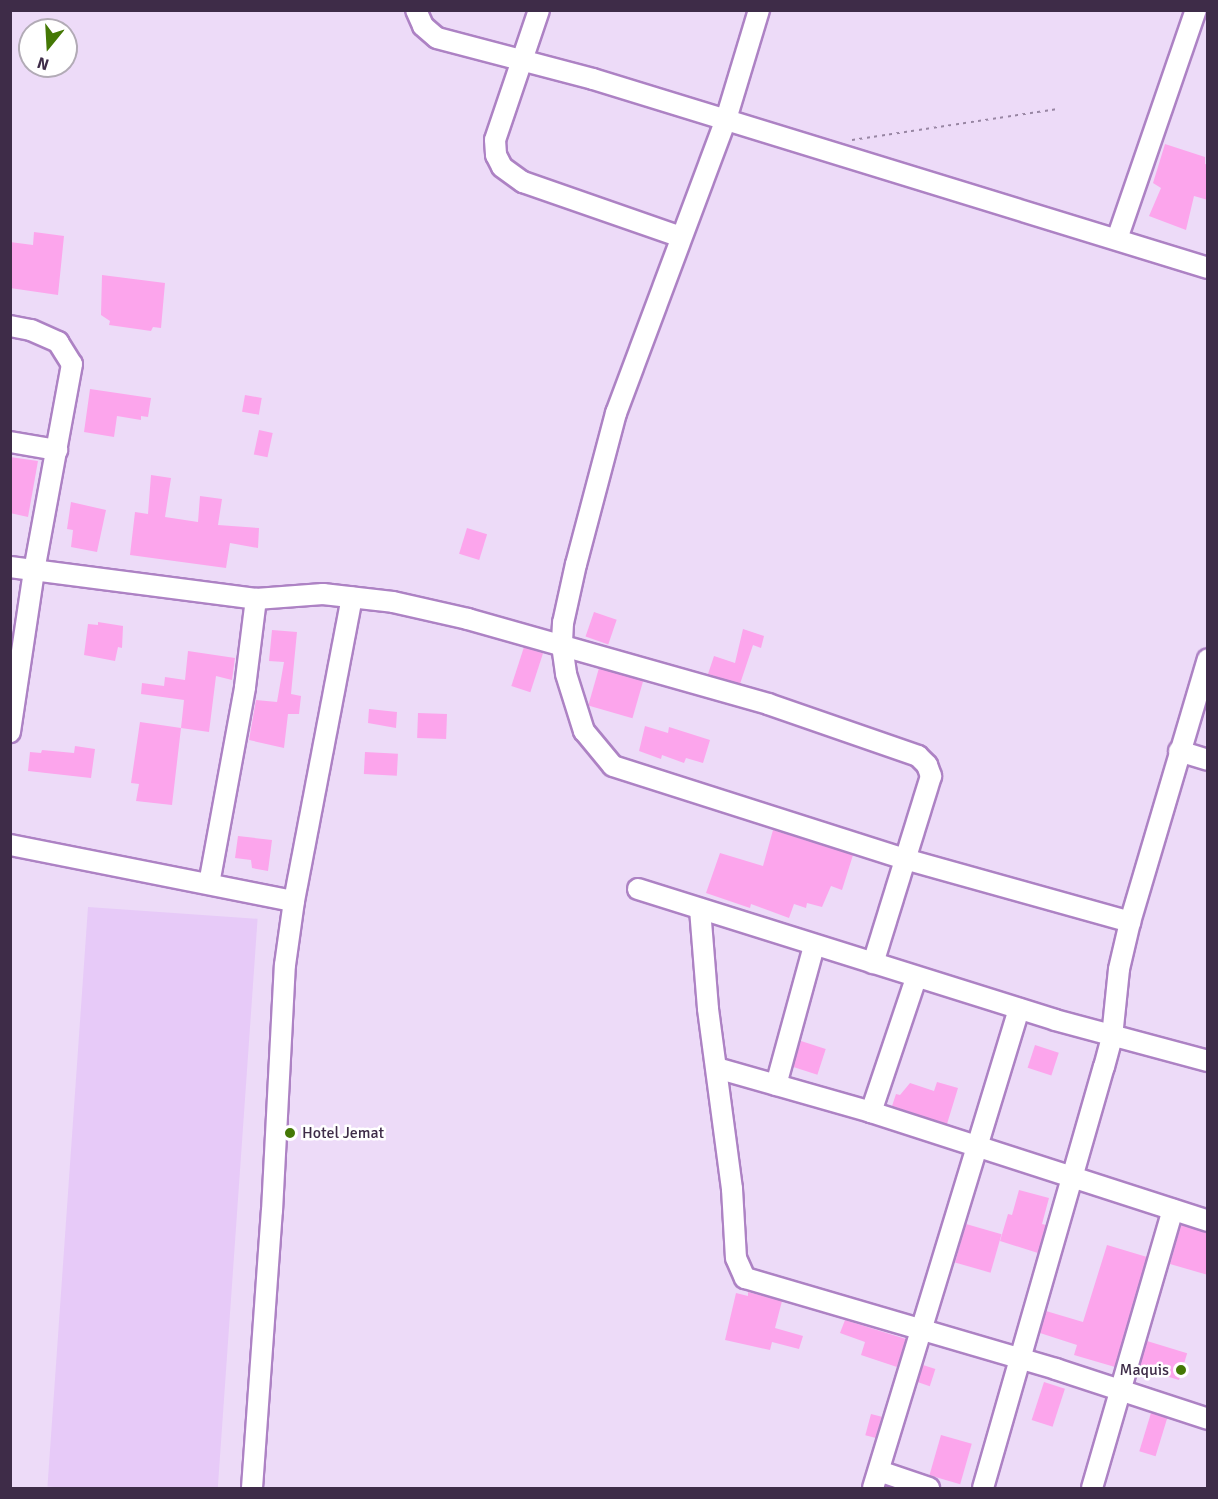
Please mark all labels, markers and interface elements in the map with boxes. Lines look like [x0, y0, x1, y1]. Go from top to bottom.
north arrow [18, 18, 78, 78]
text: N [35, 52, 51, 74]
place label: Hotel Jemat [302, 1123, 384, 1143]
marker: Hotel Jemat [283, 1126, 297, 1140]
place label: Maquis [1120, 1360, 1169, 1380]
marker: Maquis [1174, 1363, 1188, 1377]

